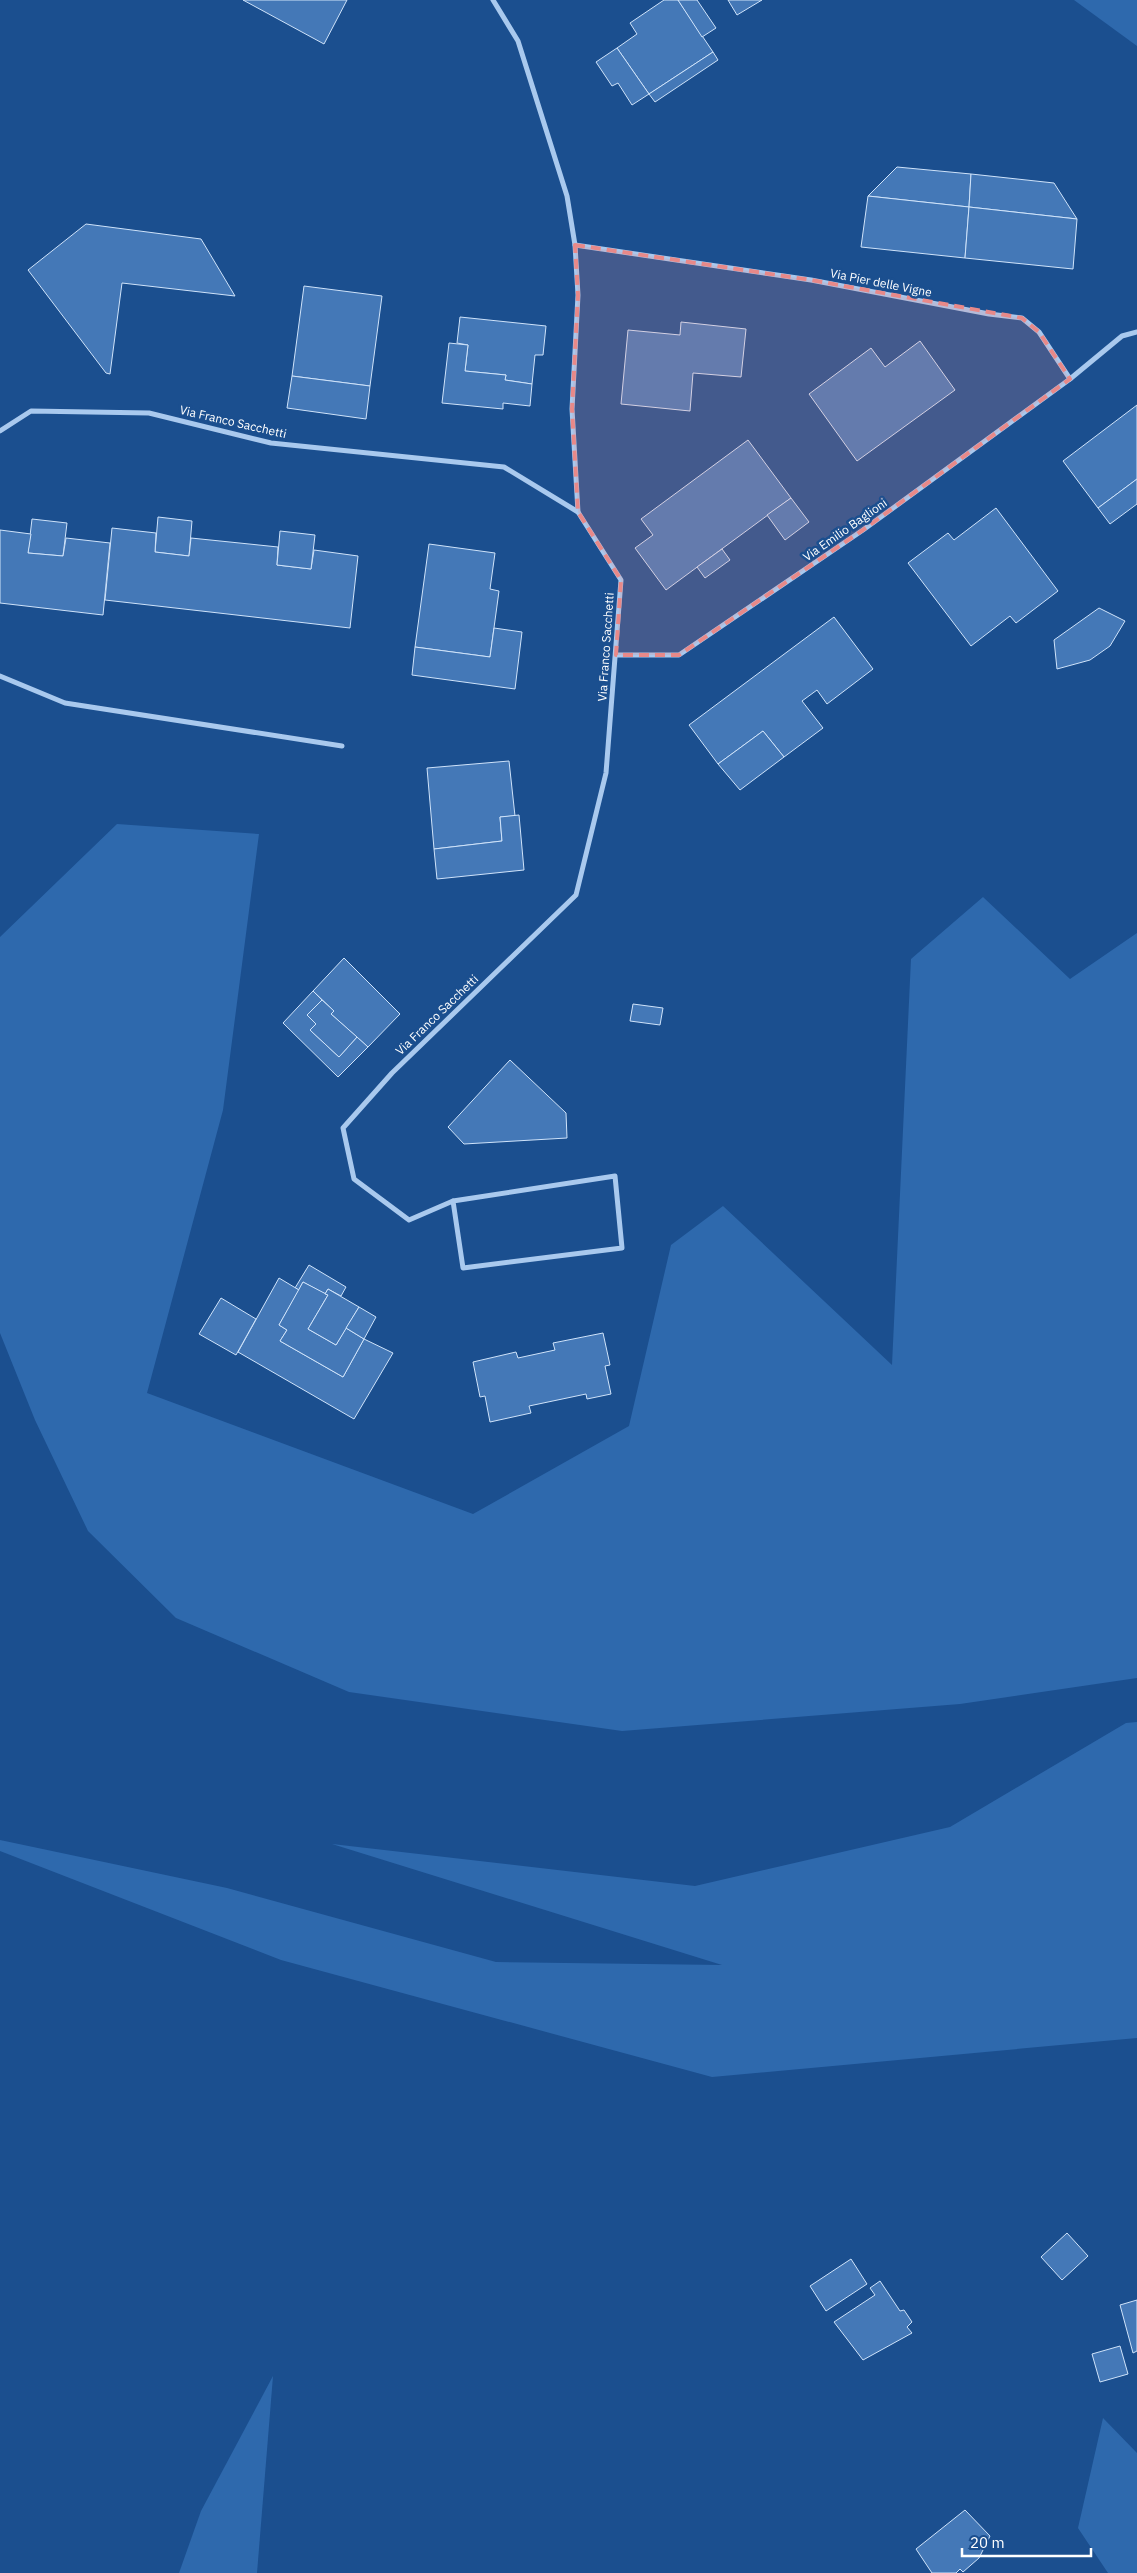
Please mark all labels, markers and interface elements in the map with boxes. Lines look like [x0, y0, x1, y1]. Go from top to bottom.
street label: Via Pier delle Vigne [829, 265, 934, 300]
street label: Via Franco Sacchetti [178, 402, 288, 441]
street label: Via Emilio Baglioni [800, 495, 890, 564]
street label: Via Franco Sacchetti [594, 592, 617, 702]
street label: Via Franco Sacchetti [392, 971, 481, 1058]
scale bar [962, 2526, 1091, 2558]
text: 20 m [970, 2533, 1005, 2552]

